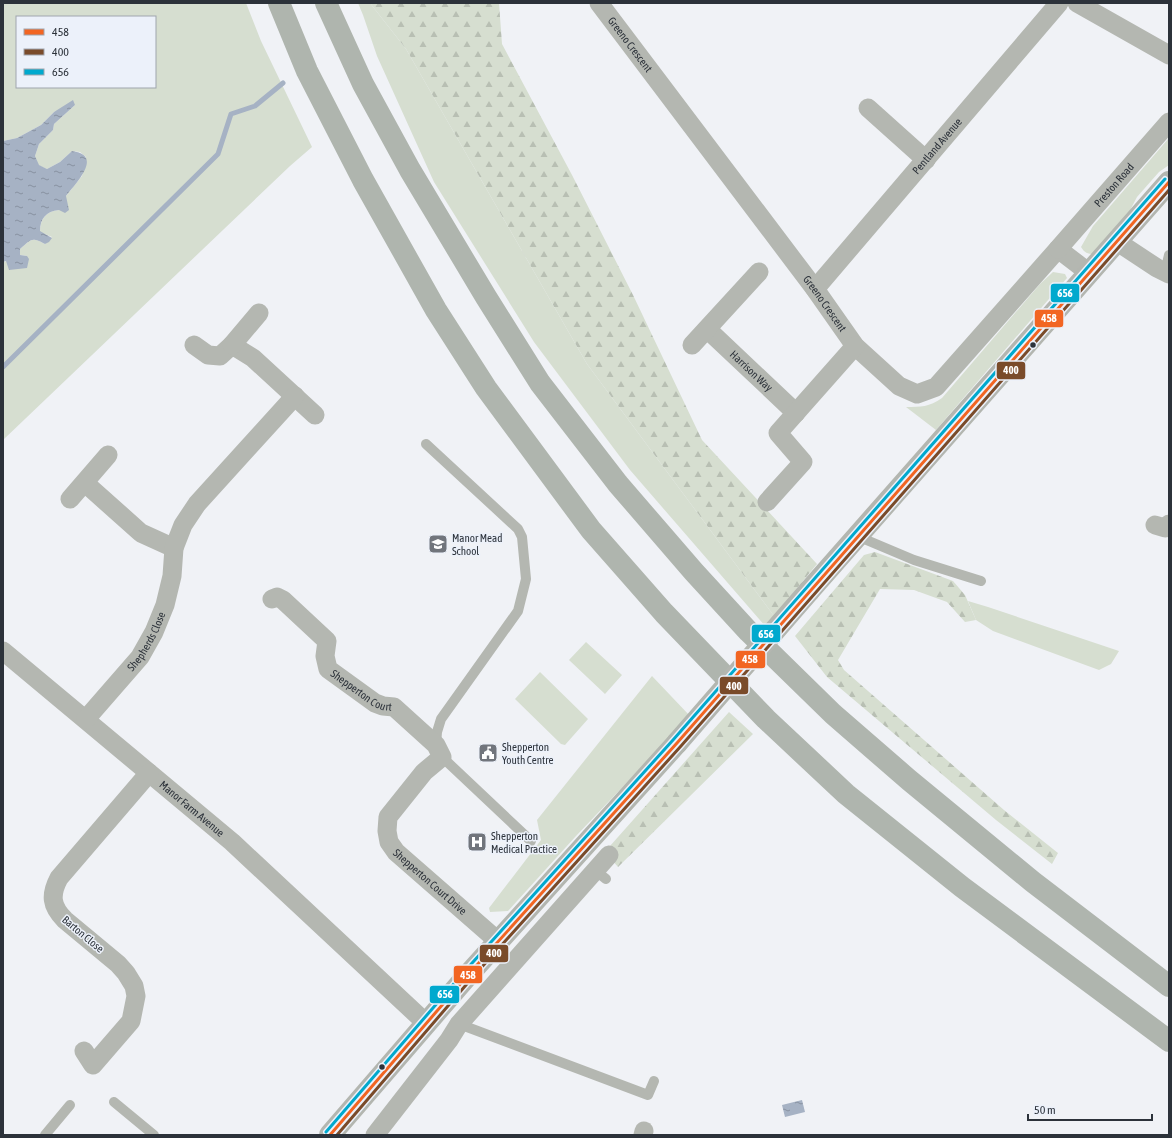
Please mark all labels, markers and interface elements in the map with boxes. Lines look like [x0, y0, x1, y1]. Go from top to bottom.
street label: Greeno Crescent [606, 15, 655, 74]
legend [16, 16, 156, 88]
text: 458 [52, 25, 69, 39]
text: 400 [52, 45, 69, 59]
text: 656 [52, 65, 69, 79]
street label: Pentland Avenue [910, 116, 964, 176]
street label: Preston Road [1092, 161, 1136, 209]
street label: Greeno Crescent [801, 273, 849, 334]
line badge: 656 [1050, 283, 1080, 303]
text: 656 [1057, 287, 1073, 299]
line badge: 458 [1034, 309, 1064, 328]
text: 458 [1040, 312, 1057, 324]
unlabelled marker [1028, 340, 1038, 350]
street label: Harrison Way [728, 348, 775, 394]
line badge: 400 [996, 361, 1026, 380]
text: 400 [1002, 364, 1019, 376]
place label: Manor Mead School [452, 532, 502, 557]
school or university icon: Manor Mead School [427, 533, 449, 555]
street label: Shepherds Close [125, 610, 168, 673]
line badge: 656 [751, 624, 781, 643]
text: 656 [758, 628, 774, 640]
line badge: 458 [735, 650, 766, 669]
text: 458 [741, 653, 758, 665]
street label: Shepperton Court [329, 667, 392, 713]
line badge: 400 [719, 676, 749, 695]
text: 400 [725, 680, 742, 692]
place label: Shepperton Youth Centre [502, 741, 553, 766]
public building icon: Shepperton Youth Centre [477, 742, 499, 764]
street label: Manor Farm Avenue [157, 778, 227, 839]
place label: Shepperton Medical Practice [491, 830, 557, 855]
hospital icon: Shepperton Medical Practice [466, 831, 488, 853]
street label: Shepperton Court Drive [391, 846, 469, 917]
street label: Barton Close [60, 913, 106, 955]
line badge: 400 [479, 944, 509, 963]
text: 400 [485, 947, 502, 959]
line badge: 458 [453, 965, 483, 984]
text: 458 [459, 969, 476, 981]
line badge: 656 [429, 985, 460, 1004]
text: 656 [437, 988, 453, 1000]
unlabelled marker [377, 1062, 387, 1072]
scale bar [1028, 1096, 1152, 1122]
text: 50 m [1034, 1103, 1056, 1117]

